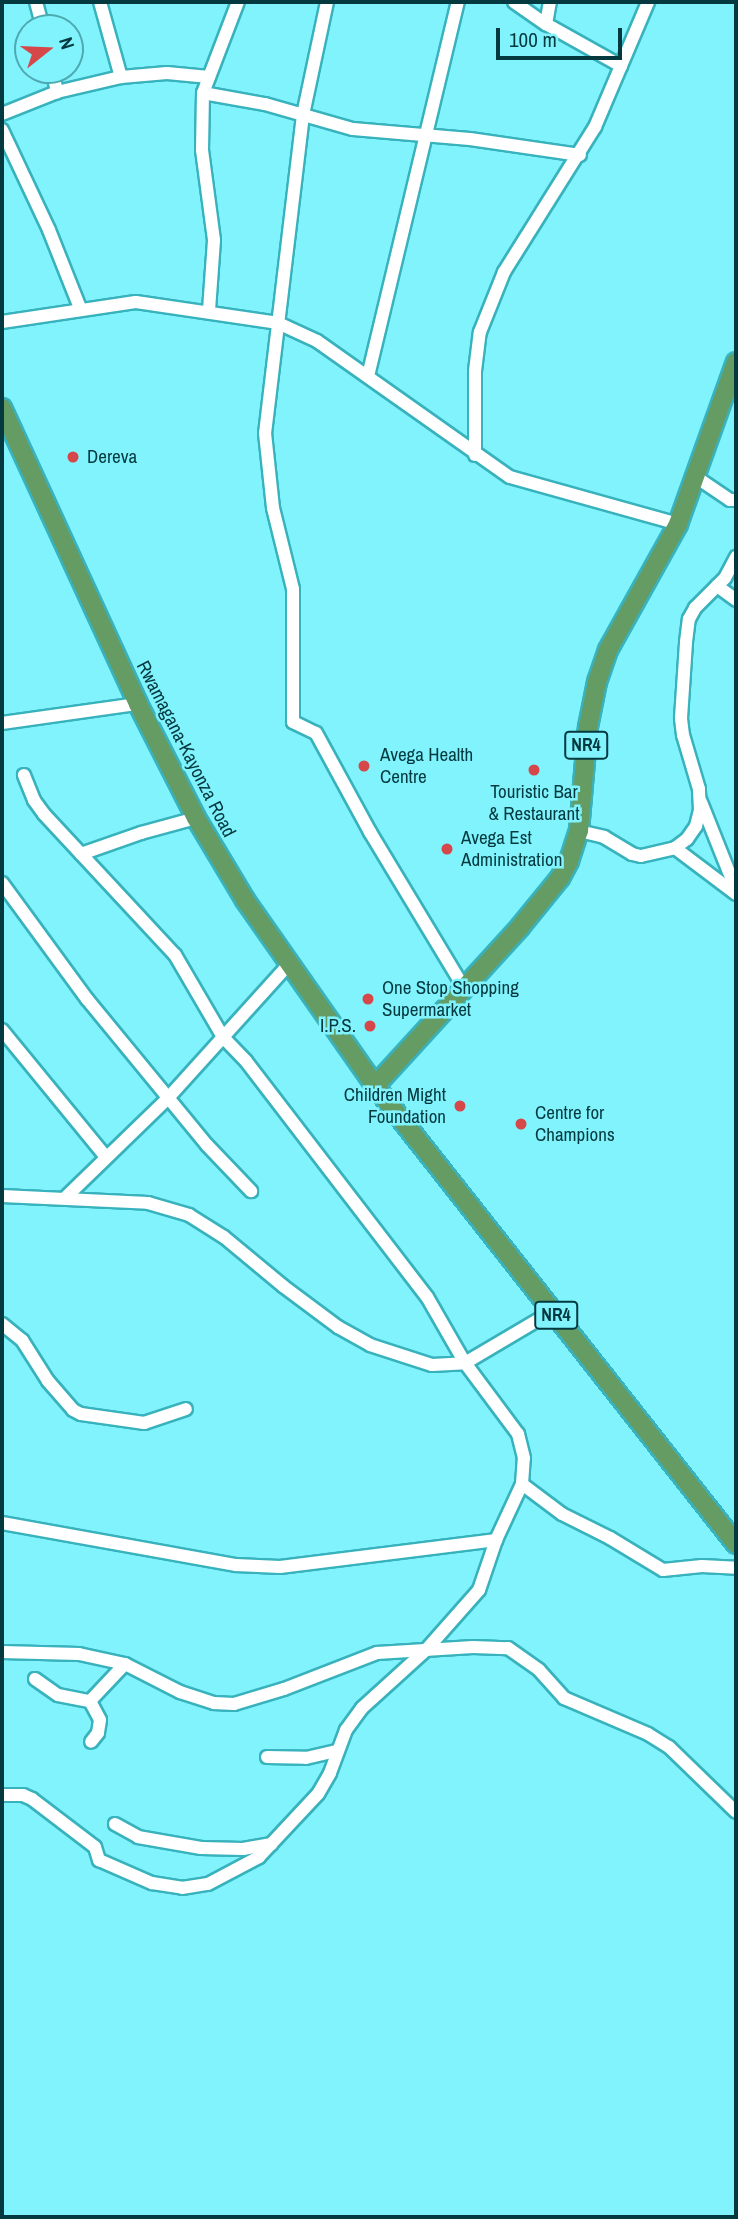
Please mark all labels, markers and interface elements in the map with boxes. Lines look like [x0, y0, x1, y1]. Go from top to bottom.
north arrow [14, 14, 84, 84]
scale bar [500, 14, 626, 58]
text: 100 m [509, 25, 557, 54]
text: N [53, 34, 81, 52]
place label: Dereva [87, 446, 137, 468]
marker: Dereva [65, 449, 81, 465]
street label: Rwamagana-Kayonza Road [132, 657, 240, 841]
road number: NR4 [563, 730, 609, 760]
place label: Avega Health Centre [380, 744, 473, 788]
marker: Avega Health Centre [354, 756, 374, 776]
marker: Touristic Bar & Restaurant [526, 762, 542, 778]
place label: Touristic Bar & Restaurant [489, 781, 579, 825]
place label: Avega Est Administration [461, 827, 562, 871]
marker: Avega Est Administration [439, 841, 455, 857]
place label: One Stop Shopping Supermarket [382, 977, 519, 1021]
marker: One Stop Shopping Supermarket [360, 991, 376, 1007]
place label: I.P.S. [320, 1015, 356, 1037]
marker: I.P.S. [362, 1018, 378, 1034]
place label: Children Might Foundation [344, 1084, 446, 1128]
marker: Children Might Foundation [452, 1098, 468, 1114]
place label: Centre for Champions [535, 1102, 615, 1146]
marker: Centre for Champions [513, 1116, 529, 1132]
road number: NR4 [533, 1300, 579, 1330]

